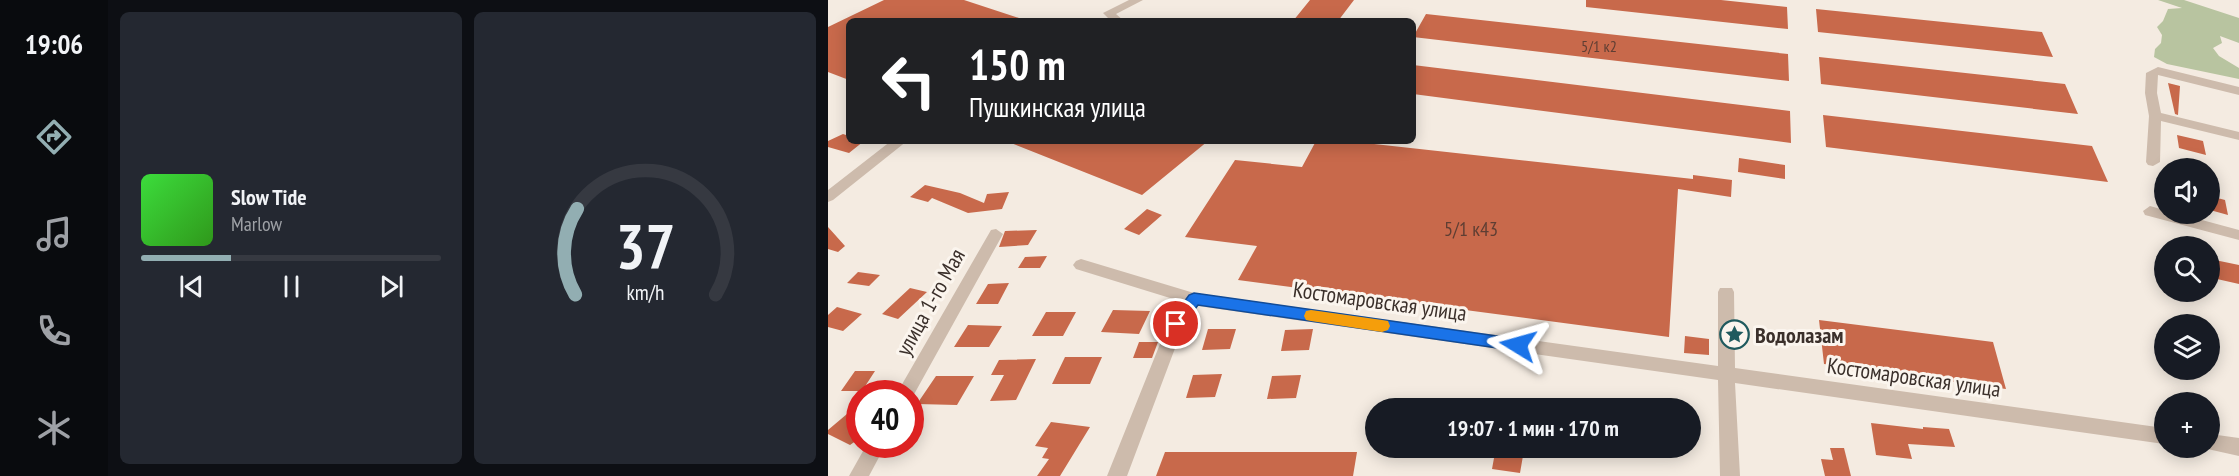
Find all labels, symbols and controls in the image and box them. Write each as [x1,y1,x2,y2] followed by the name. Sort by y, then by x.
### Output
[25,27,83,61] text: 19:06
[1581,36,1617,56] house number: 5/1 к2
[969,37,1066,92] text: 150 m
[870,42,948,120] icon: left
[969,90,1146,124] text: Пушкинская улица
[33,116,75,158] icon: directions
[2154,158,2220,458] map controls
[2154,158,2220,224] button: sound
[231,183,307,211] text: Slow Tide
[615,205,675,286] text: 37
[231,211,282,237] text: Marlow
[33,213,75,255] icon: music
[1444,216,1498,242] house number: 5/1 к43
[2154,236,2220,302] button: search
[889,244,971,360] street label: улица 1-го Мая
[175,270,208,303] icon: previous
[275,270,308,303] icon: pause
[375,270,408,303] icon: next
[1292,275,1468,327] street label: Костомаровская улица
[626,278,664,306] text: km/h
[1150,298,1201,349] pin
[1159,307,1192,340] icon: arrive
[33,310,75,352] icon: phone
[1486,313,1550,377] position arrow
[2154,314,2220,380] button: layers
[1718,319,1750,351] place icon: Водолазам
[1755,321,1844,349] place label: Водолазам
[1826,351,2002,403] street label: Костомаровская улица
[846,380,924,458] speed limit sign: 40
[2154,392,2220,458] button: +
[33,407,75,449] icon: climate
[1447,414,1619,442] text: 19:07 · 1 мин · 170 m

